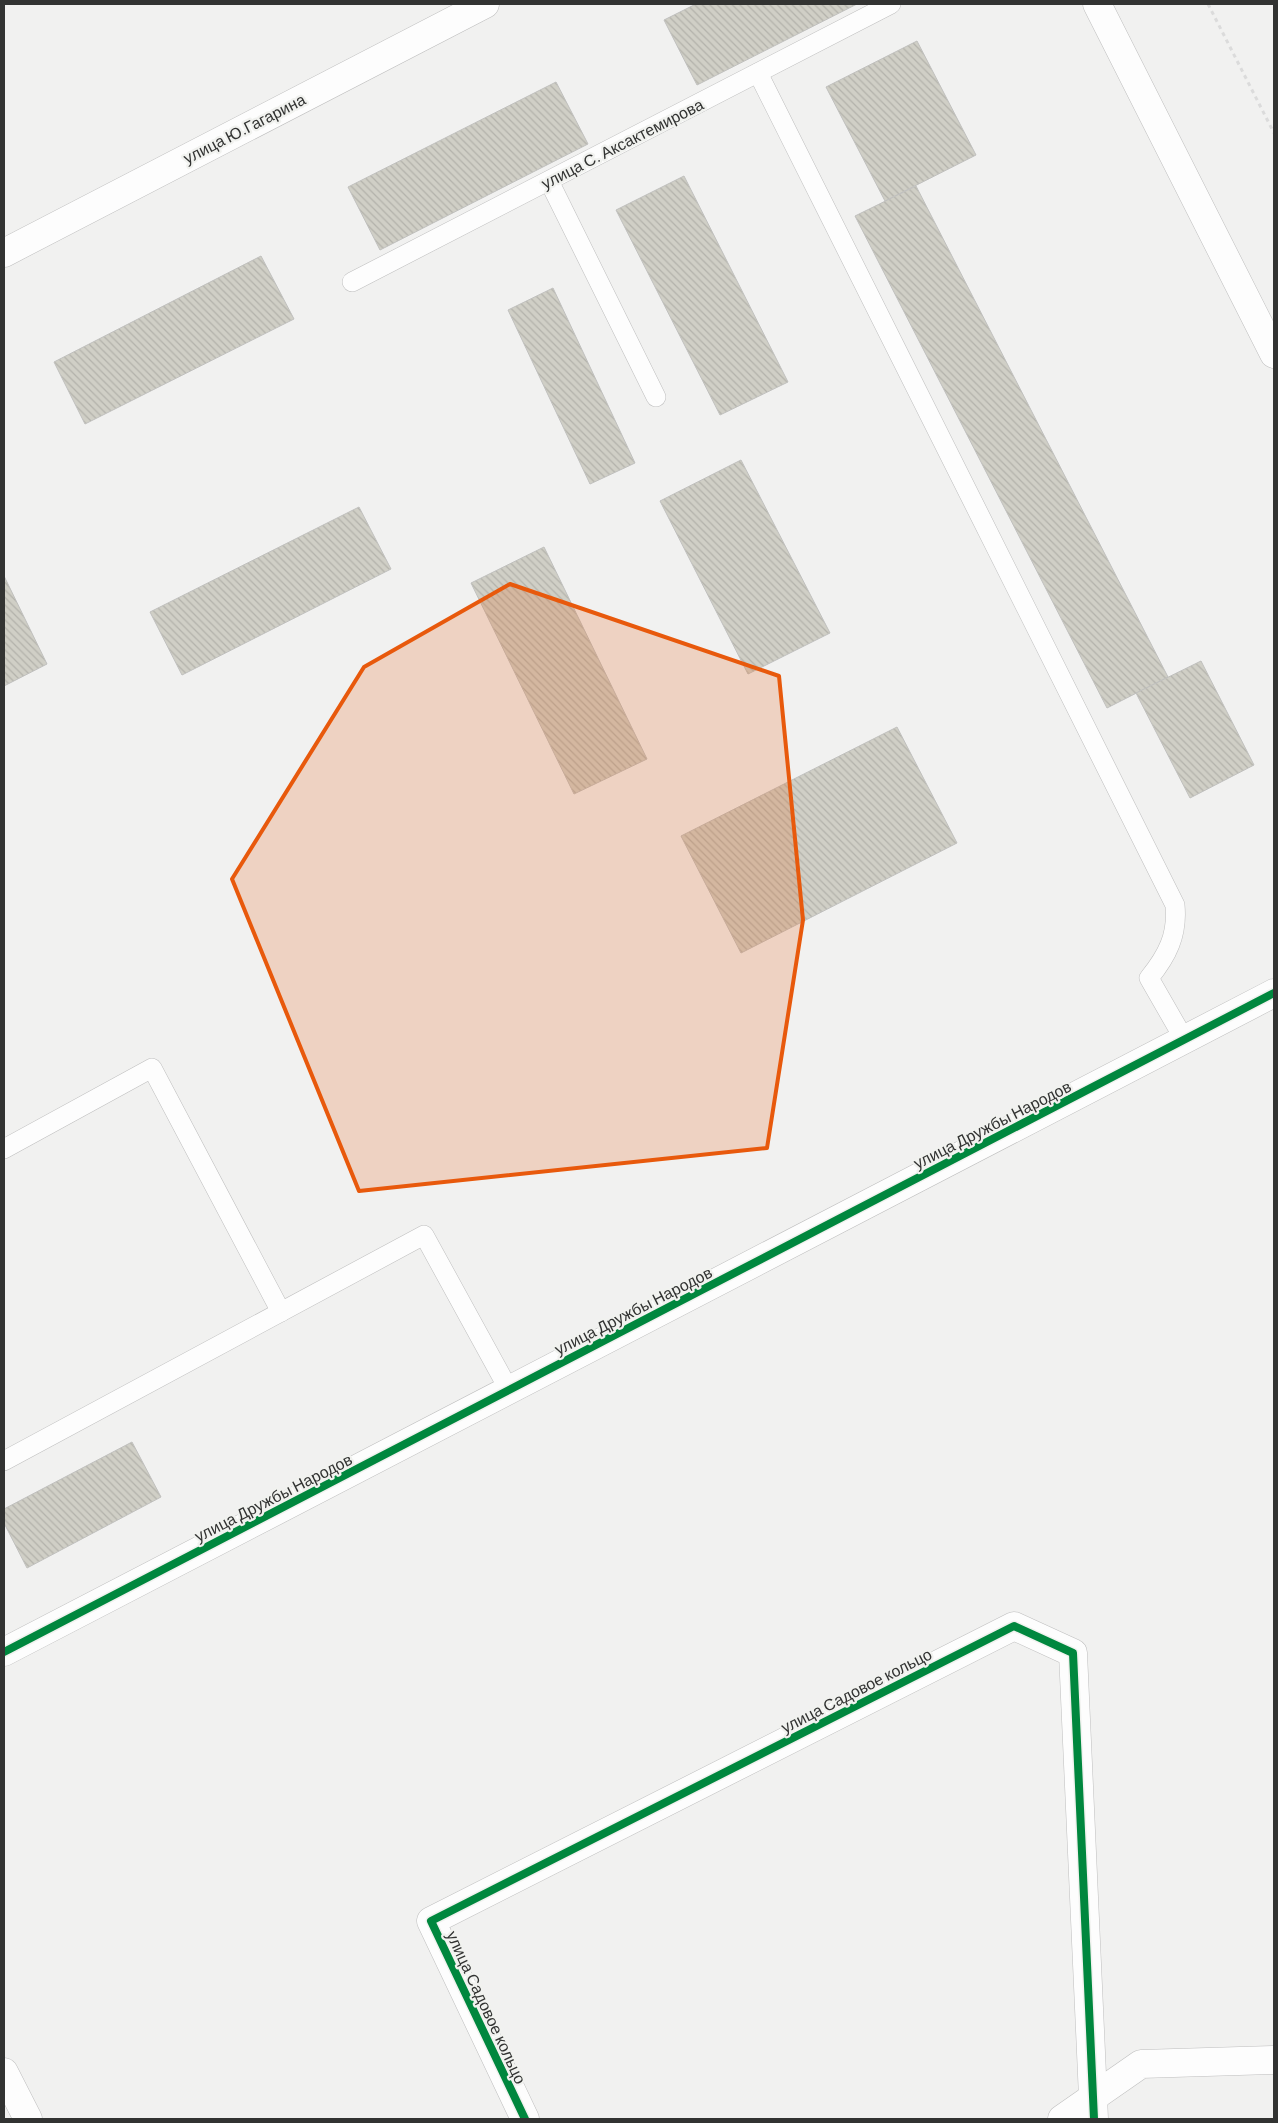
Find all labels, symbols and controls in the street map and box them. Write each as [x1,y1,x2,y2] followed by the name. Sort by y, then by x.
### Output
[180,89,308,167] street label: улица Ю.Гагарина
[538,94,706,192] street label: улица С. Аксактемирова
[910,1076,1074,1172] street label: улица Дружбы Народов
[551,1262,715,1358] street label: улица Дружбы Народов
[191,1449,355,1545] street label: улица Дружбы Народов
[777,1644,935,1736] street label: улица Садовое кольцо
[443,1927,531,2087] street label: улица Садовое кольцо

